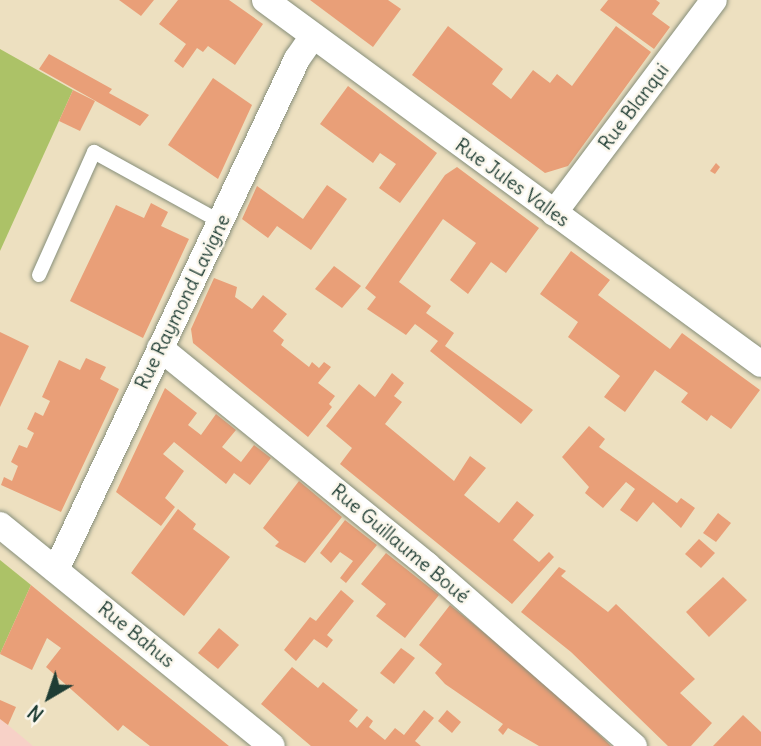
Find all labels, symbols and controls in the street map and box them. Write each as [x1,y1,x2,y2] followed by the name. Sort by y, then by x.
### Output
[594,59,674,155] street label: Rue Blanqui
[451,134,573,232] street label: Rue Jules Valles
[131,211,235,393] street label: Rue Raymond Lavigne
[326,480,474,608] street label: Rue Guillaume Boué
[93,597,179,673] street label: Rue Bahus
[14,662,84,732] north arrow
[23,700,48,727] text: N

